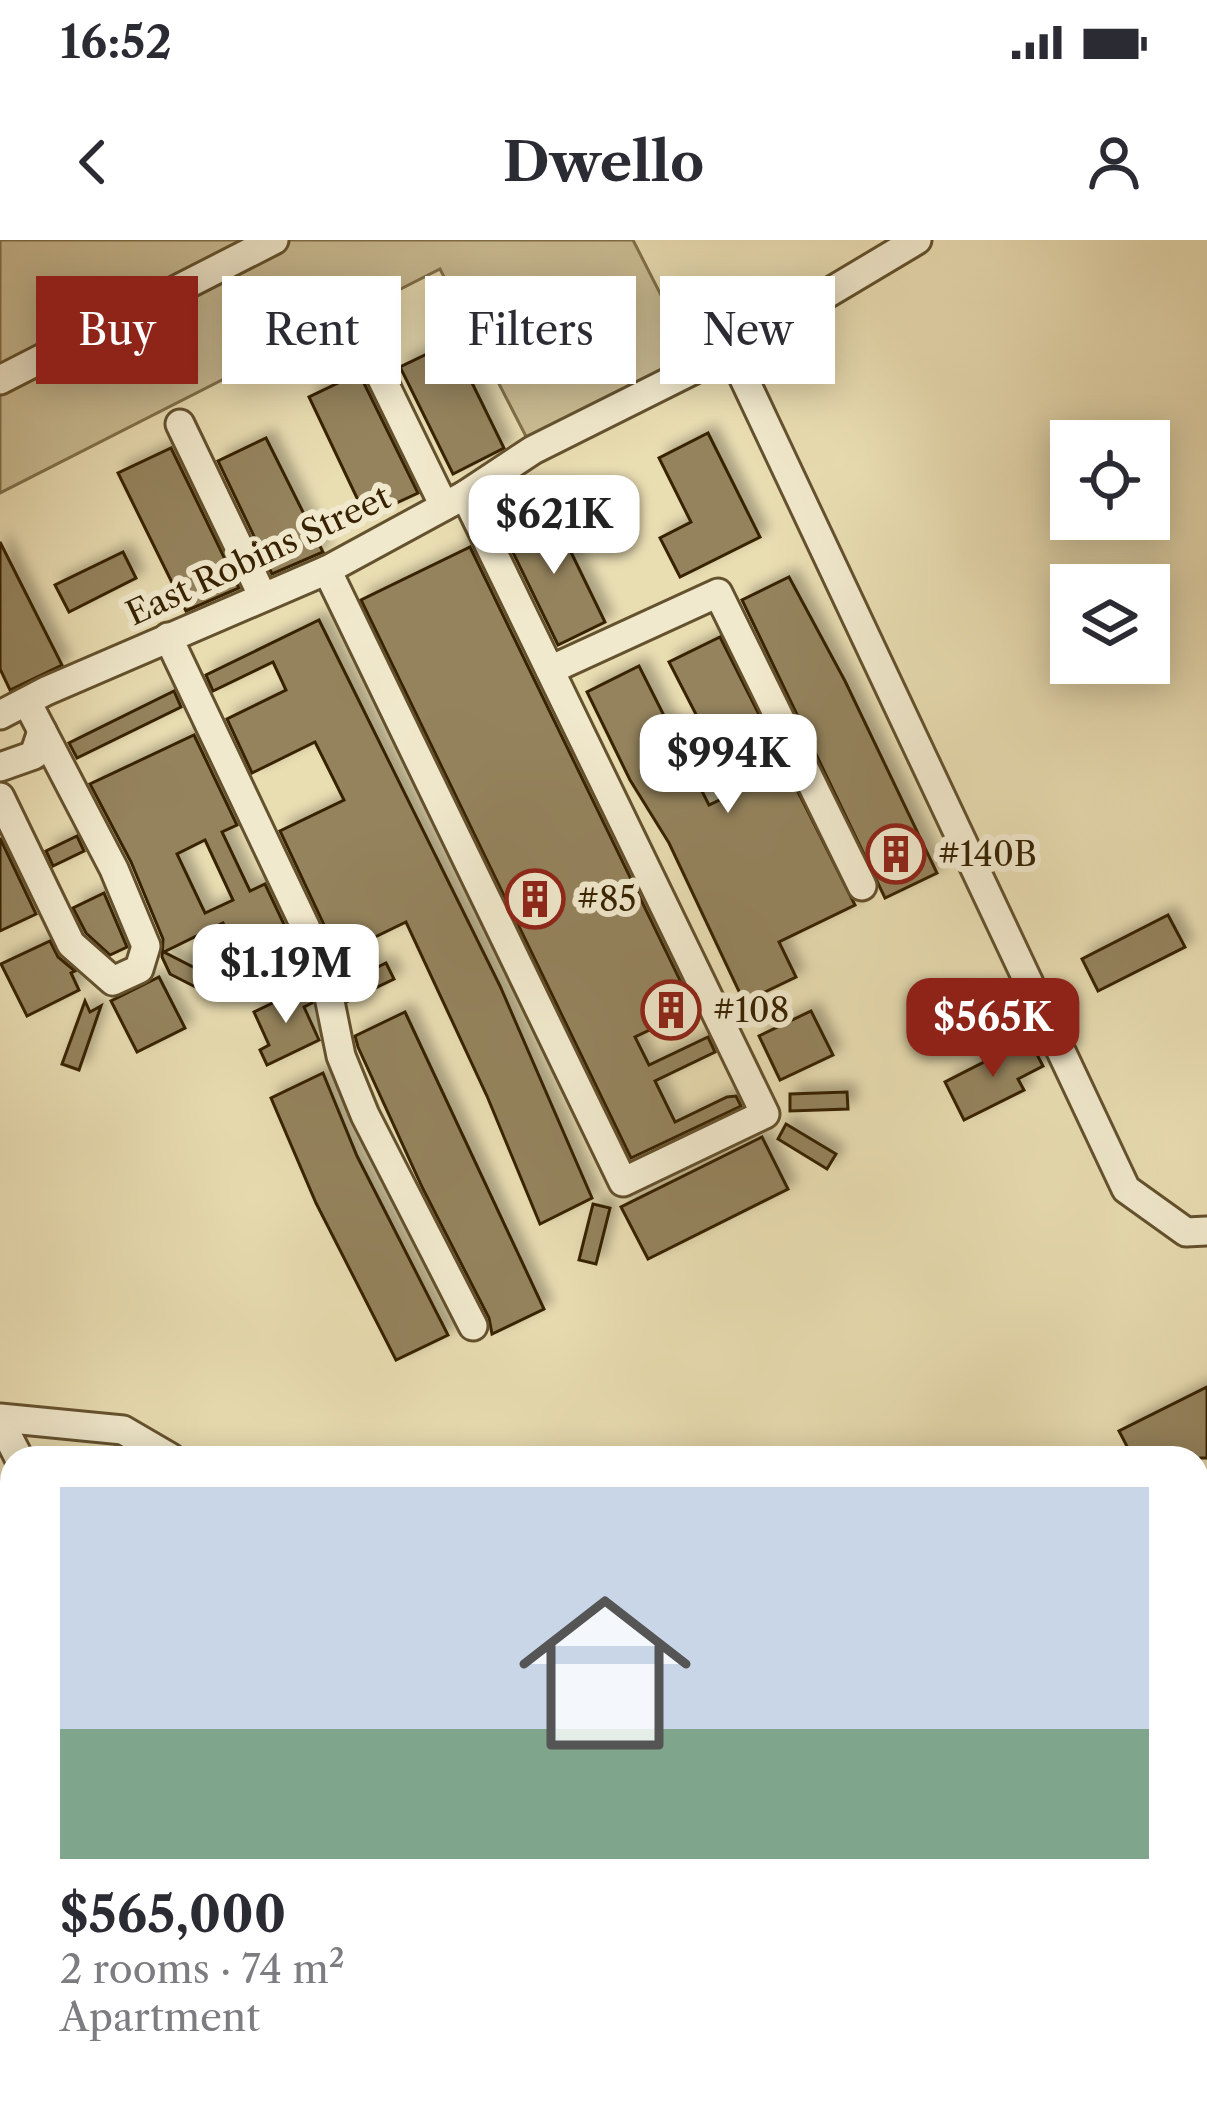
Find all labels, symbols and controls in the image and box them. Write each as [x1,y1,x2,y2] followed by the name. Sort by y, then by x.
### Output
[60,14,172,70] text: 16:52
[60,129,126,195] icon: back
[503,129,704,195] text: Dwello
[1081,129,1147,195] icon: person
[36,276,198,384] chip: Buy
[222,276,401,384] chip: Rent
[425,276,636,384] chip: Filters
[660,276,835,384] chip: New
[1050,420,1170,684] map controls
[1050,420,1170,540] button: locate
[470,475,638,577] pin: $621K
[120,476,397,635] street label: East Robins Street
[496,490,612,538] text: $621K
[1050,564,1170,684] button: layers
[644,714,812,816] pin: $994K
[667,729,789,777] text: $994K
[865,823,927,885] building icon: #140B
[938,834,1037,875] place label: #140B
[504,868,566,930] building icon: #85
[577,879,636,920] place label: #85
[188,924,384,1026] pin: $1.19M
[220,939,352,987] text: $1.19M
[909,978,1077,1080] pin: $565K
[640,979,702,1041] building icon: #108
[713,990,789,1031] place label: #108
[933,993,1053,1041] text: $565K
[497,1565,713,1781] icon: home
[60,1883,286,1945] text: $565,000
[60,1945,345,1993] text: 2 rooms · 74 m²
[60,1993,260,2041] text: Apartment

